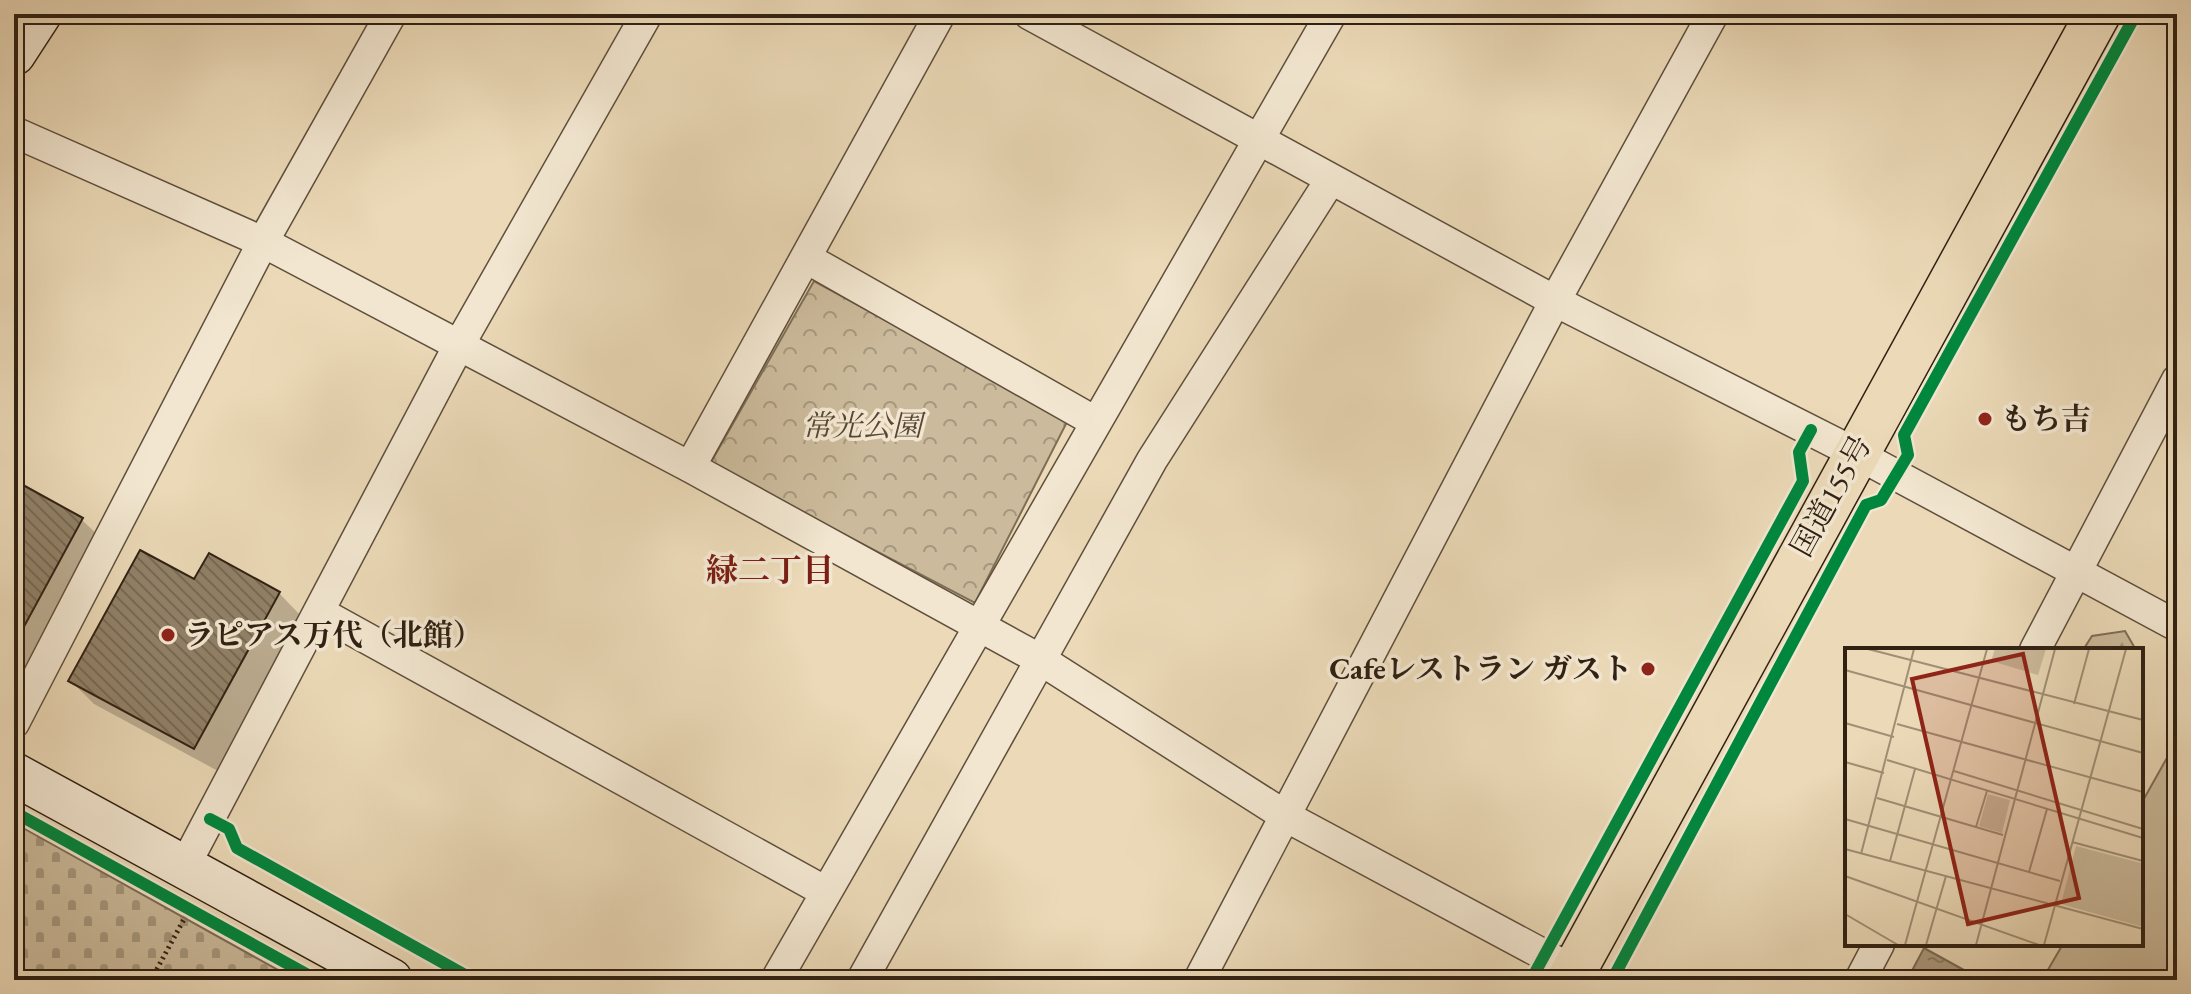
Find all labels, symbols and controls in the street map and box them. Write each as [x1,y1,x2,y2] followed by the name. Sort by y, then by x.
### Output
[2001,399,2091,438] place label: もち吉
[802,406,927,445] park label: 常光公園
[1976,410,1994,428] marker: もち吉
[1781,428,1880,563] street label: 国道155号
[706,549,834,591] district label: 緑二丁目
[184,615,483,654] place label: ラピアス万代（北館）
[159,626,177,644] marker: ラピアス万代（北館）
[1845,648,2143,946] inset map
[1329,649,1632,688] place label: Cafeレストラン ガスト
[1639,660,1657,678] marker: Cafeレストラン ガスト

